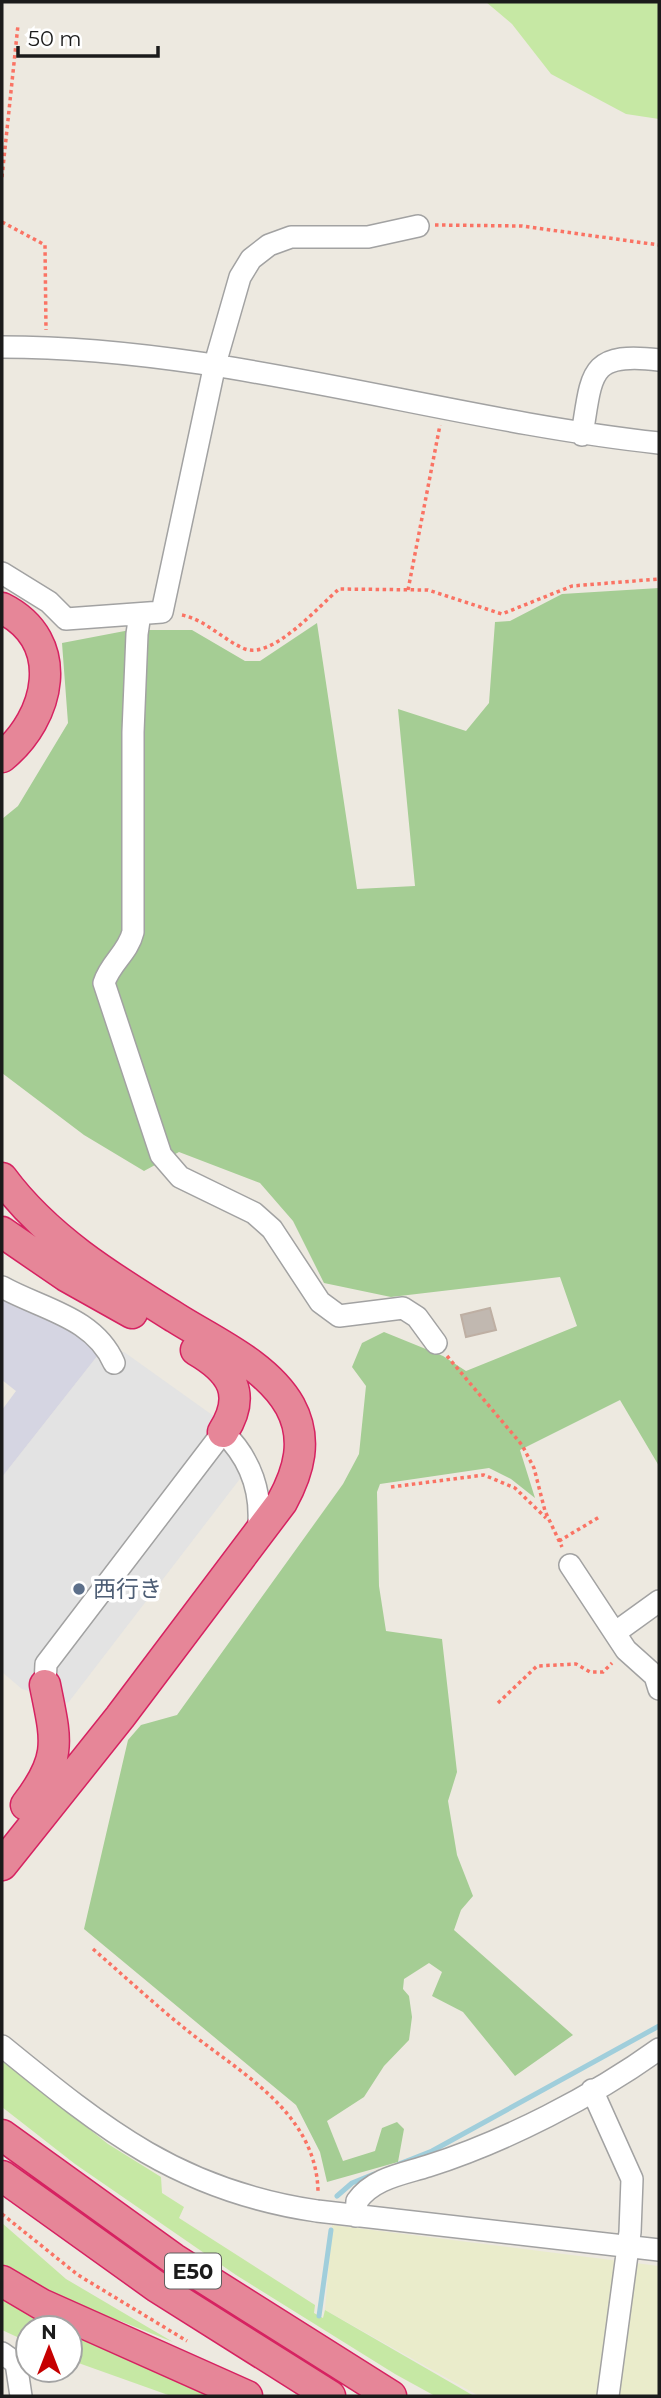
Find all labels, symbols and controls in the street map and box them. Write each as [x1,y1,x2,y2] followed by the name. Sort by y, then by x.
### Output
[18,14,158,58] scale bar
[28,26,82,51] text: 50 m
[93,1575,162,1603] place label: 西行き
[71,1581,87,1597] marker: 西行き
[165,2254,221,2288] road number: E50
[14,2314,84,2384] north arrow
[41,2321,57,2344] text: N

